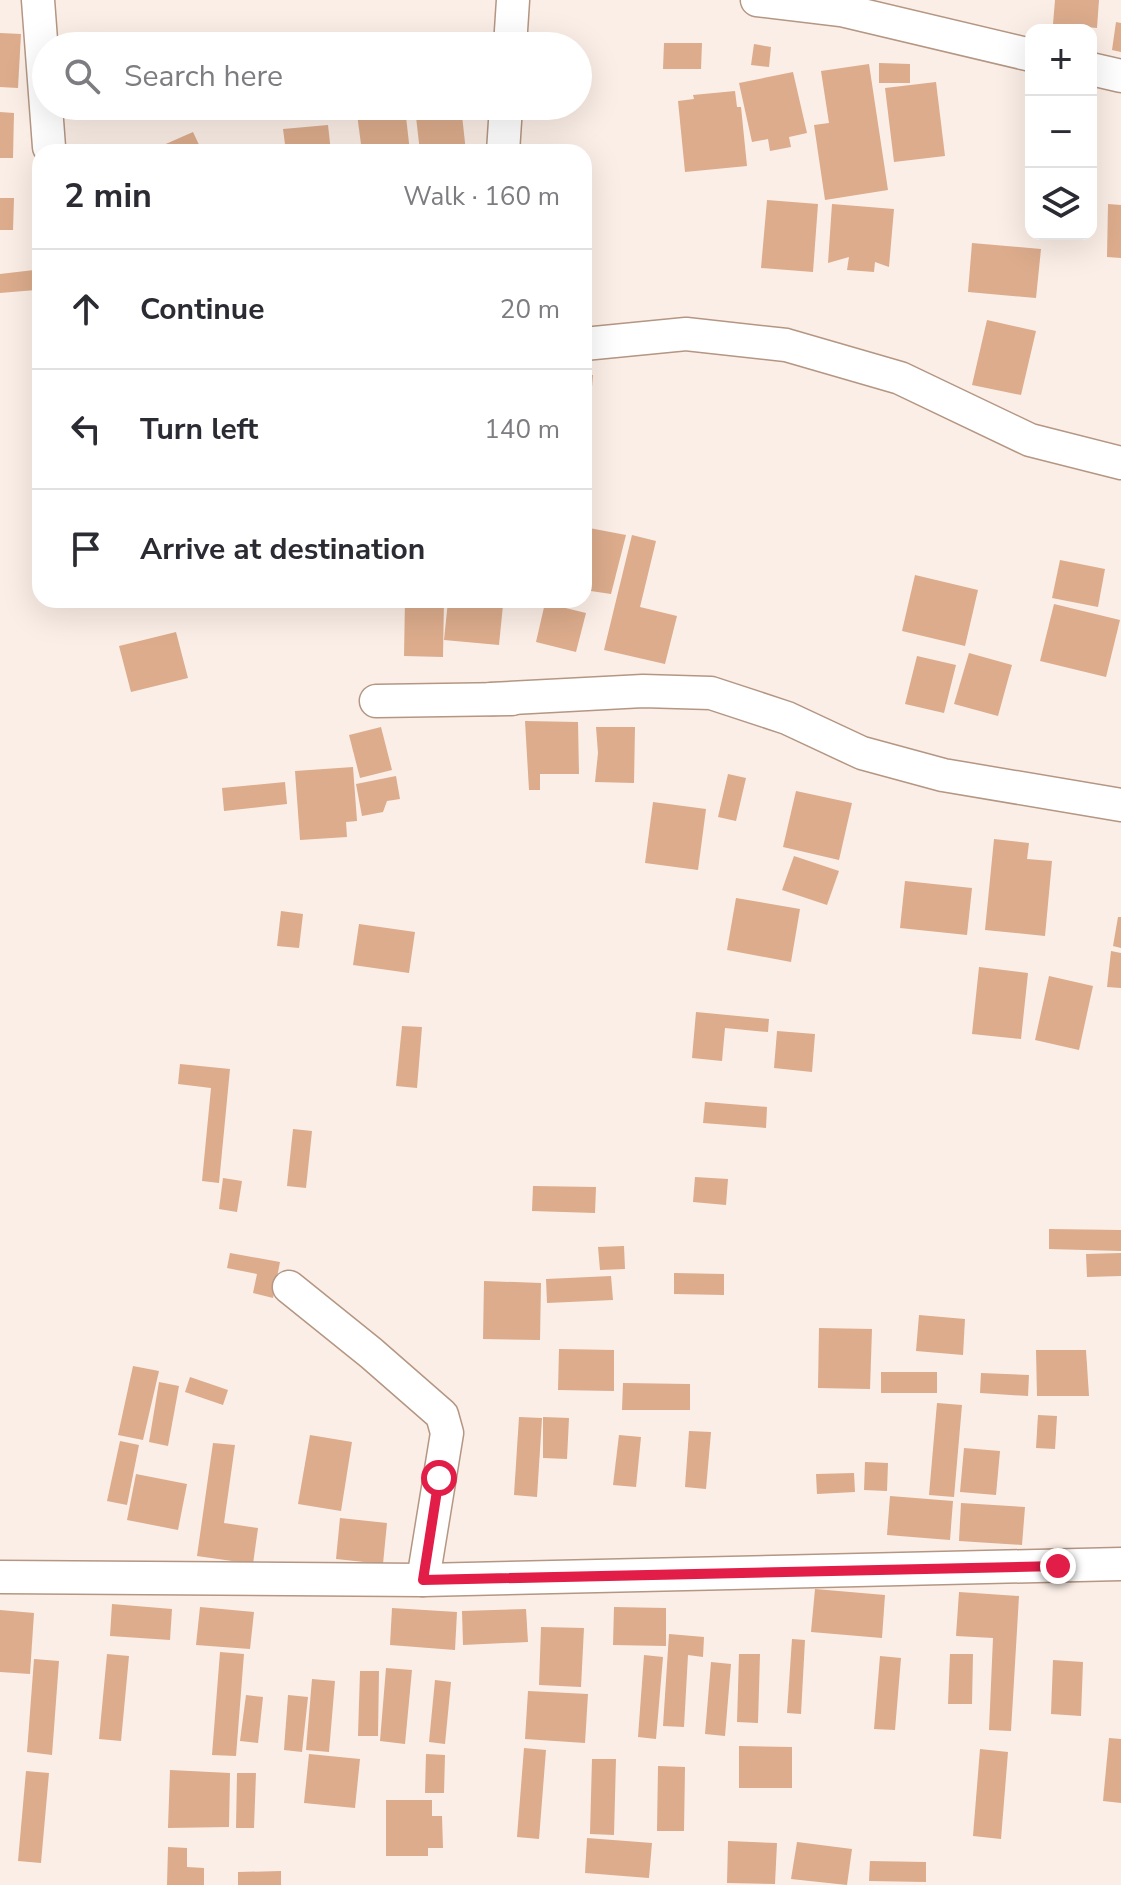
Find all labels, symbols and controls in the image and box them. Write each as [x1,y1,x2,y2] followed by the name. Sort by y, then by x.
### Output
[1025,24,1097,240] map controls
[1025,24,1097,96] button: +
[32,32,592,120] search box
[60,54,104,98] icon: search
[124,56,283,97] text: Search here
[1025,96,1097,168] button: −
[1025,168,1097,240] button: layers
[64,173,152,219] text: 2 min
[403,179,560,214] text: Walk · 160 m
[64,287,108,331] icon: ahead
[140,289,265,330] text: Continue
[500,292,560,327] text: 20 m
[64,407,108,451] icon: left
[140,409,258,450] text: Turn left
[484,412,560,447] text: 140 m
[64,527,108,571] icon: arrive
[140,529,425,570] text: Arrive at destination
[421,1460,457,1496] route start
[1040,1548,1076,1584] route end

